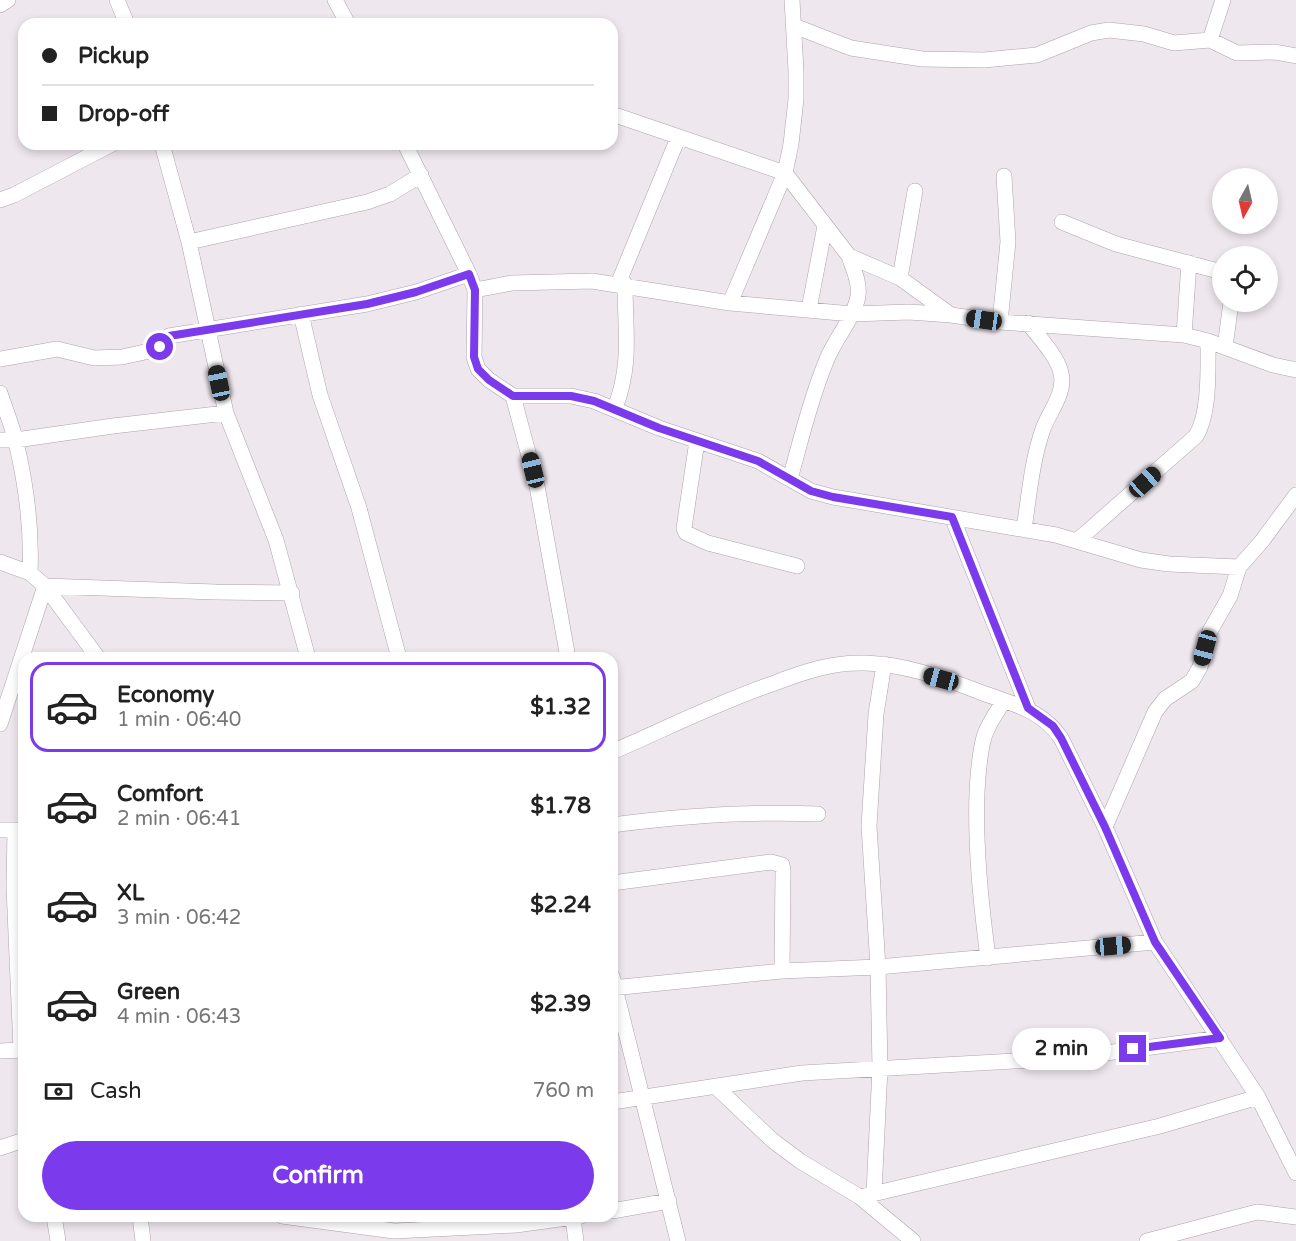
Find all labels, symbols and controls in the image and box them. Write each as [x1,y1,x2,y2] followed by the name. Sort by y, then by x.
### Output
[78,43,149,69] text: Pickup
[78,101,169,127] text: Drop-off
[1212,168,1278,234] north arrow
[1212,168,1278,312] map controls
[1212,246,1278,312] button: locate
[965,309,1003,331] car
[146,333,173,360] route start
[206,364,232,402] car
[520,450,546,490] car
[1126,463,1164,501] car
[1192,628,1218,668] car
[921,666,961,692] car
[45,680,99,734] icon: car
[117,682,214,708] text: Economy
[530,694,591,720] text: $1.32
[117,708,241,732] text: 1 min · 06:40
[45,779,99,833] icon: car
[117,781,203,807] text: Comfort
[530,793,591,819] text: $1.78
[117,807,241,831] text: 2 min · 06:41
[45,878,99,932] icon: car
[117,880,144,906] text: XL
[530,892,591,918] text: $2.24
[117,906,241,930] text: 3 min · 06:42
[1094,935,1132,957] car
[45,977,99,1031] icon: car
[117,979,180,1005] text: Green
[530,991,591,1017] text: $2.39
[117,1005,241,1029] text: 4 min · 06:43
[1013,1028,1112,1070] callout: 2 min
[1119,1035,1146,1062] route end
[1035,1037,1088,1061] text: 2 min
[42,1075,75,1108] icon: cash
[90,1078,142,1104] text: Cash
[533,1079,594,1103] text: 760 m
[42,1141,594,1210] button: Confirm

